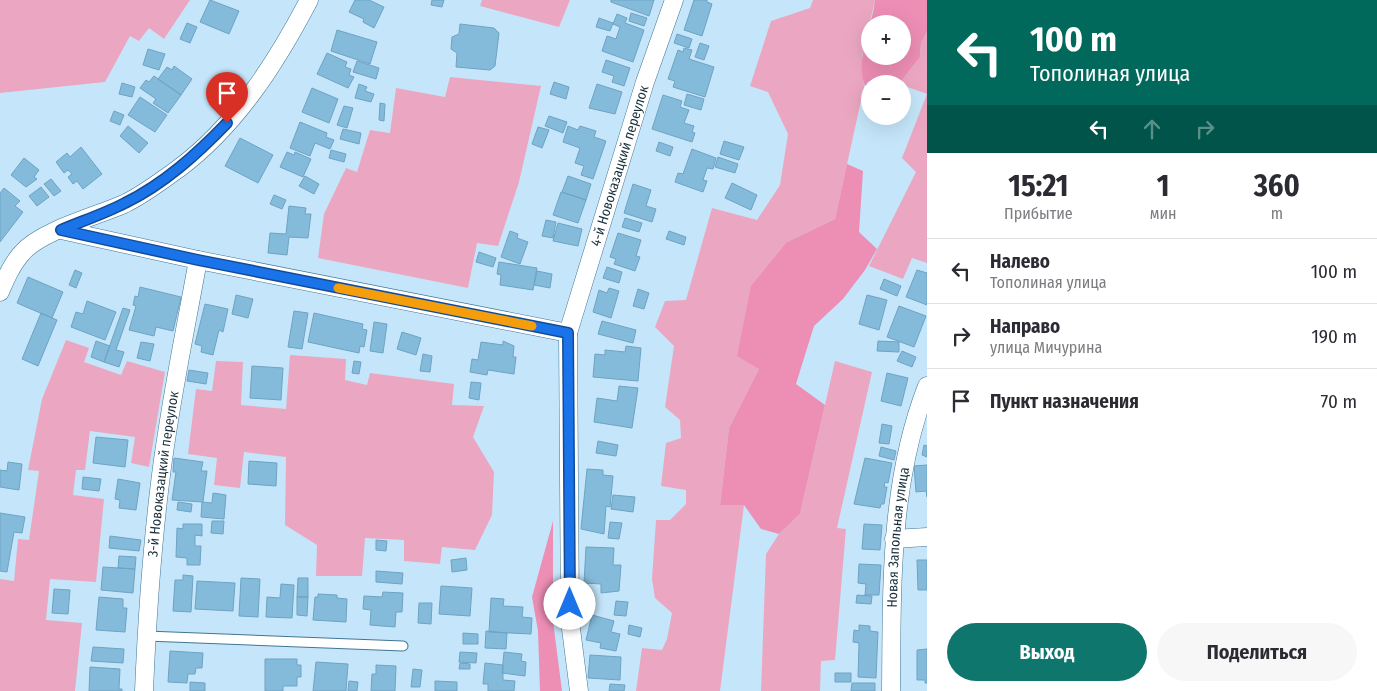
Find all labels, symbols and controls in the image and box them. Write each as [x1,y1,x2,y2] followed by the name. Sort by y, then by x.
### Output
[861,15,911,125] map controls
[861,15,911,65] button: +
[1030,18,1117,60] text: 100 m
[947,20,1012,85] icon: left
[1030,60,1190,87] text: Тополиная улица
[206,72,248,123] pin
[861,75,911,125] button: −
[213,79,241,107] icon: arrive
[587,83,652,248] street label: 4-й Новоказацкий переулок
[1085,115,1113,143] icon: left
[1138,115,1166,143] icon: ahead
[1191,115,1219,143] icon: right
[1008,168,1069,204] text: 15:21
[1157,168,1170,204] text: 1
[1254,168,1300,204] text: 360
[1004,204,1073,223] text: Прибытие
[1150,204,1177,223] text: мин
[1271,204,1283,223] text: m
[990,250,1050,273] text: Налево
[947,257,975,285] icon: left
[1311,260,1357,283] text: 100 m
[990,273,1107,292] text: Тополиная улица
[990,315,1060,338] text: Направо
[947,322,975,350] icon: right
[1311,325,1357,348] text: 190 m
[990,338,1102,357] text: улица Мичурина
[947,387,975,415] icon: arrive
[144,389,182,557] street label: 3-й Новоказацкий переулок
[990,390,1139,413] text: Пункт назначения
[1321,390,1357,413] text: 70 m
[883,465,913,608] street label: Новая Запольная улица
[543,577,595,629] position arrow
[947,623,1147,681] button: Выход
[1157,623,1357,681] button: Поделиться

